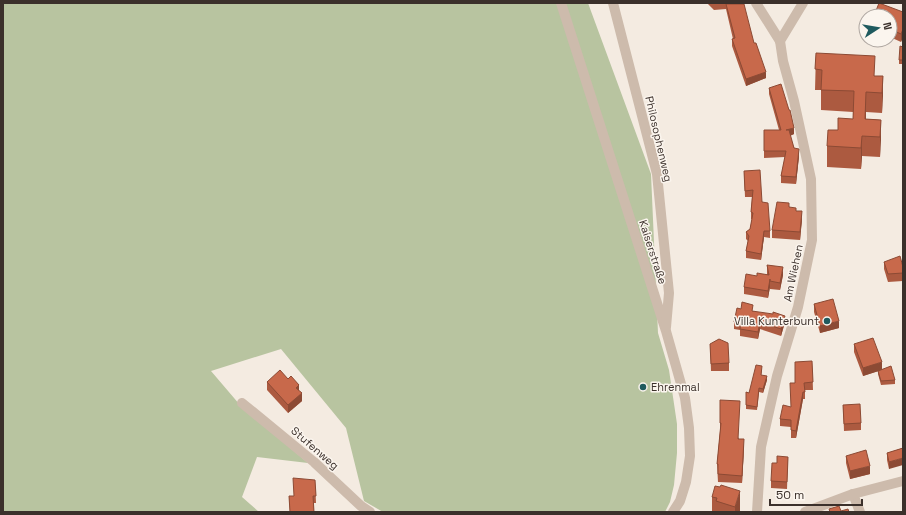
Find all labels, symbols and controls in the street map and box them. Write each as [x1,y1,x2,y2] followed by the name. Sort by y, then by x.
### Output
[858,8,898,48] north arrow
[880,21,895,31] text: N
[642,95,676,183] street label: Philosophenweg
[636,218,670,286] street label: Kaiserstraße
[780,243,806,303] street label: Am Wiehen
[734,314,819,328] place label: Villa Kunterbunt
[822,316,832,326] marker: Villa Kunterbunt
[651,380,700,394] place label: Ehrenmal
[638,382,648,392] marker: Ehrenmal
[288,423,342,473] street label: Stufenweg
[770,481,862,507] scale bar
[776,487,804,503] text: 50 m

